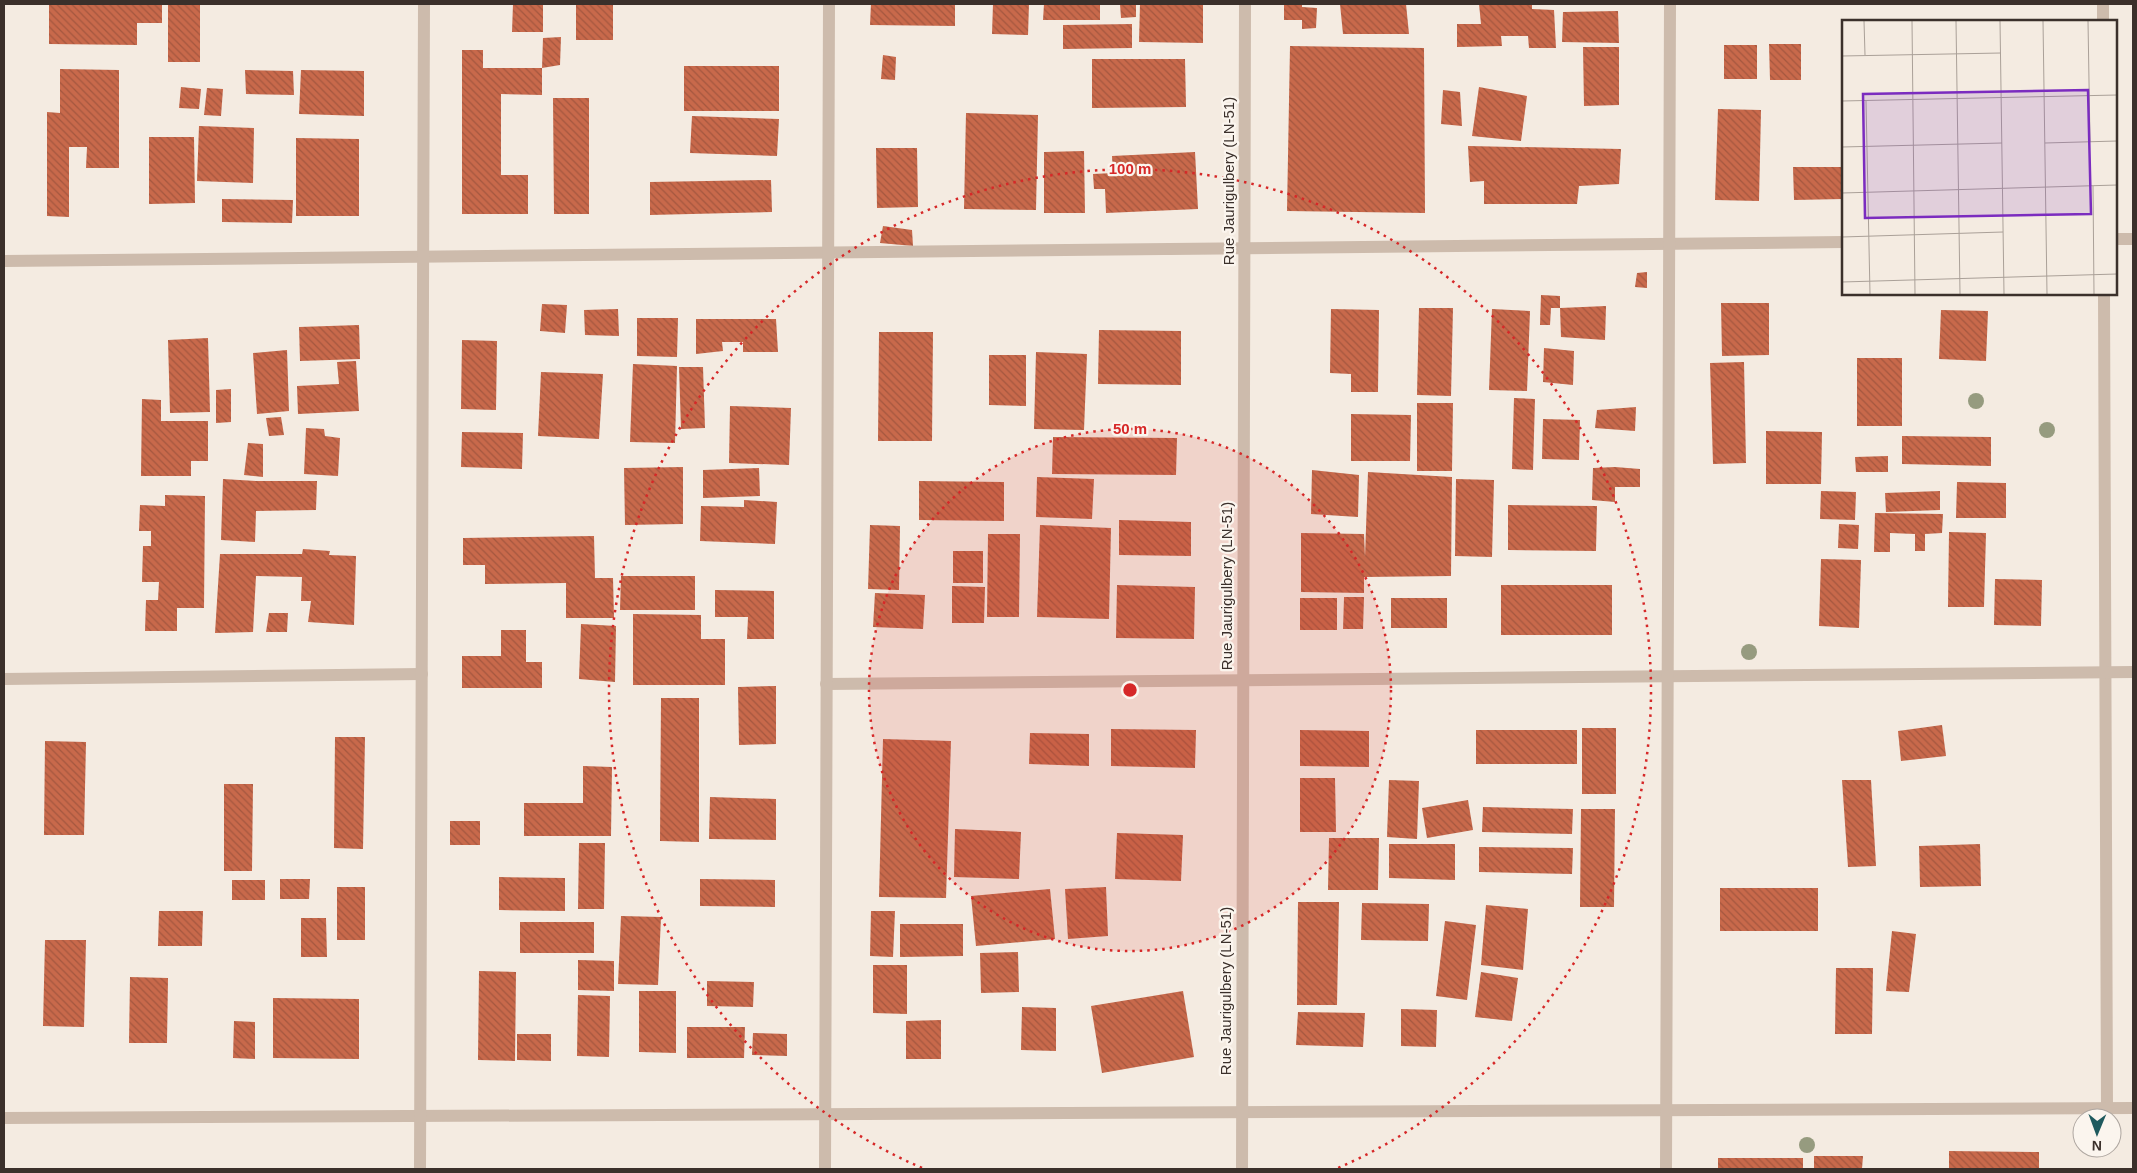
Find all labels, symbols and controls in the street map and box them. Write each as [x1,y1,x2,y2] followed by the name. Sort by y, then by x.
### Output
[1842,20,2117,295] inset map
[1220,97,1237,265] street label: Rue Jaurigulbery (LN-51)
[1109,160,1151,177] text: 100 m
[1113,420,1147,437] text: 50 m
[1218,502,1235,670] street label: Rue Jaurigulbery (LN-51)
[1121,681,1139,699] centre of rings
[1217,907,1234,1075] street label: Rue Jaurigulbery (LN-51)
[2072,1108,2122,1158] north arrow
[2092,1138,2102,1154] text: N

